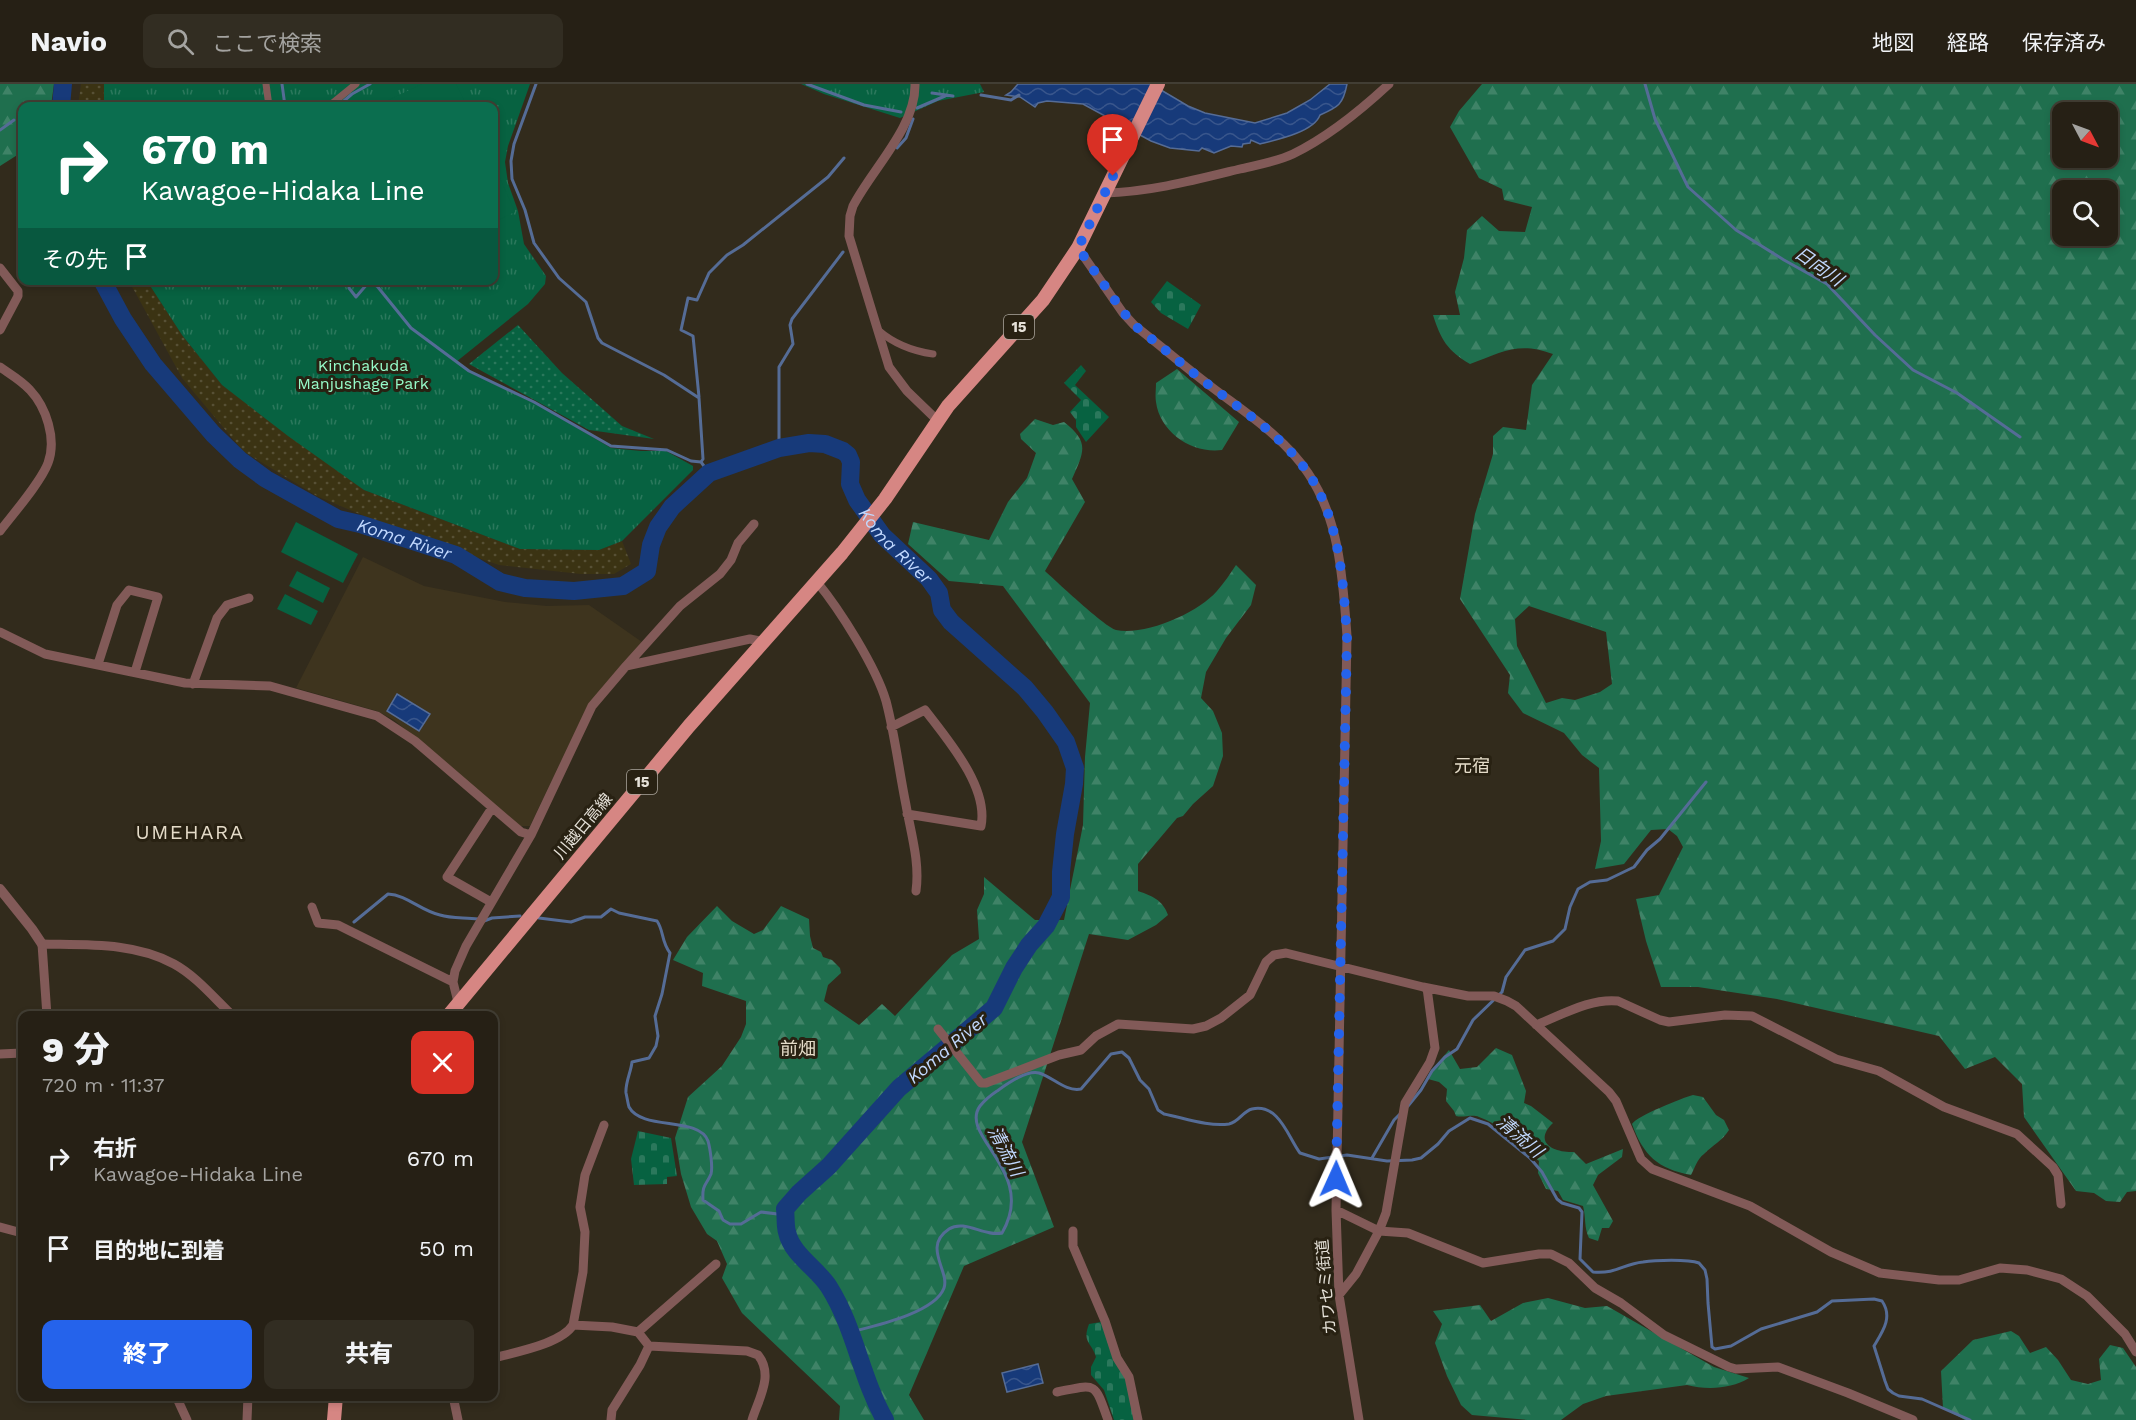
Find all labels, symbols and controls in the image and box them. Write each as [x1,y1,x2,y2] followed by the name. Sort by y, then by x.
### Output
[143,14,563,68] search box
[30,25,107,58] text: Navio
[164,25,197,58] icon: search
[1872,30,1914,55] text: 地図
[1947,30,1989,55] text: 経路
[2022,30,2106,55] text: 保存済み
[212,31,322,56] text: ここで検索
[2052,102,2118,168] north arrow
[2052,102,2118,246] map controls
[1087,114,1138,176] pin
[1096,123,1129,156] icon: arrive
[141,125,269,174] text: 670 m
[42,126,120,204] icon: right
[141,175,425,207] text: Kawagoe-Hidaka Line
[2052,180,2118,246] button: search
[120,240,153,273] icon: arrive
[1791,242,1849,291] water label: 日向川
[42,247,108,272] text: その先
[1004,315,1034,339] road number: 15
[297,356,429,393] park label: Kinchakuda Manjushage Park
[855,503,938,588] water label: Koma River
[355,513,455,564] water label: Koma River
[1454,755,1490,776] district label: 元宿
[627,770,657,794] road number: 15
[550,789,616,863] street label: 川越日高線
[136,820,244,844] district label: UMEHARA
[903,1008,992,1087] water label: Koma River
[42,1029,110,1071] text: 9 分
[411,1031,474,1094] button: close
[780,1038,816,1059] district label: 前畑
[42,1073,165,1097] text: 720 m · 11:37
[1493,1110,1549,1163] water label: 清流川
[984,1122,1029,1182] water label: 清流川
[93,1136,137,1161] text: 右折
[42,1142,75,1175] icon: right
[407,1146,474,1171] text: 670 m
[1304,1147,1368,1211] position arrow
[93,1162,303,1186] text: Kawagoe-Hidaka Line
[42,1232,75,1265] icon: arrive
[419,1236,474,1261] text: 50 m
[93,1238,225,1263] text: 目的地に到着
[1312,1238,1340,1336] street label: カワセミ街道
[42,1320,252,1389] button: 終了
[264,1320,474,1389] button: 共有

